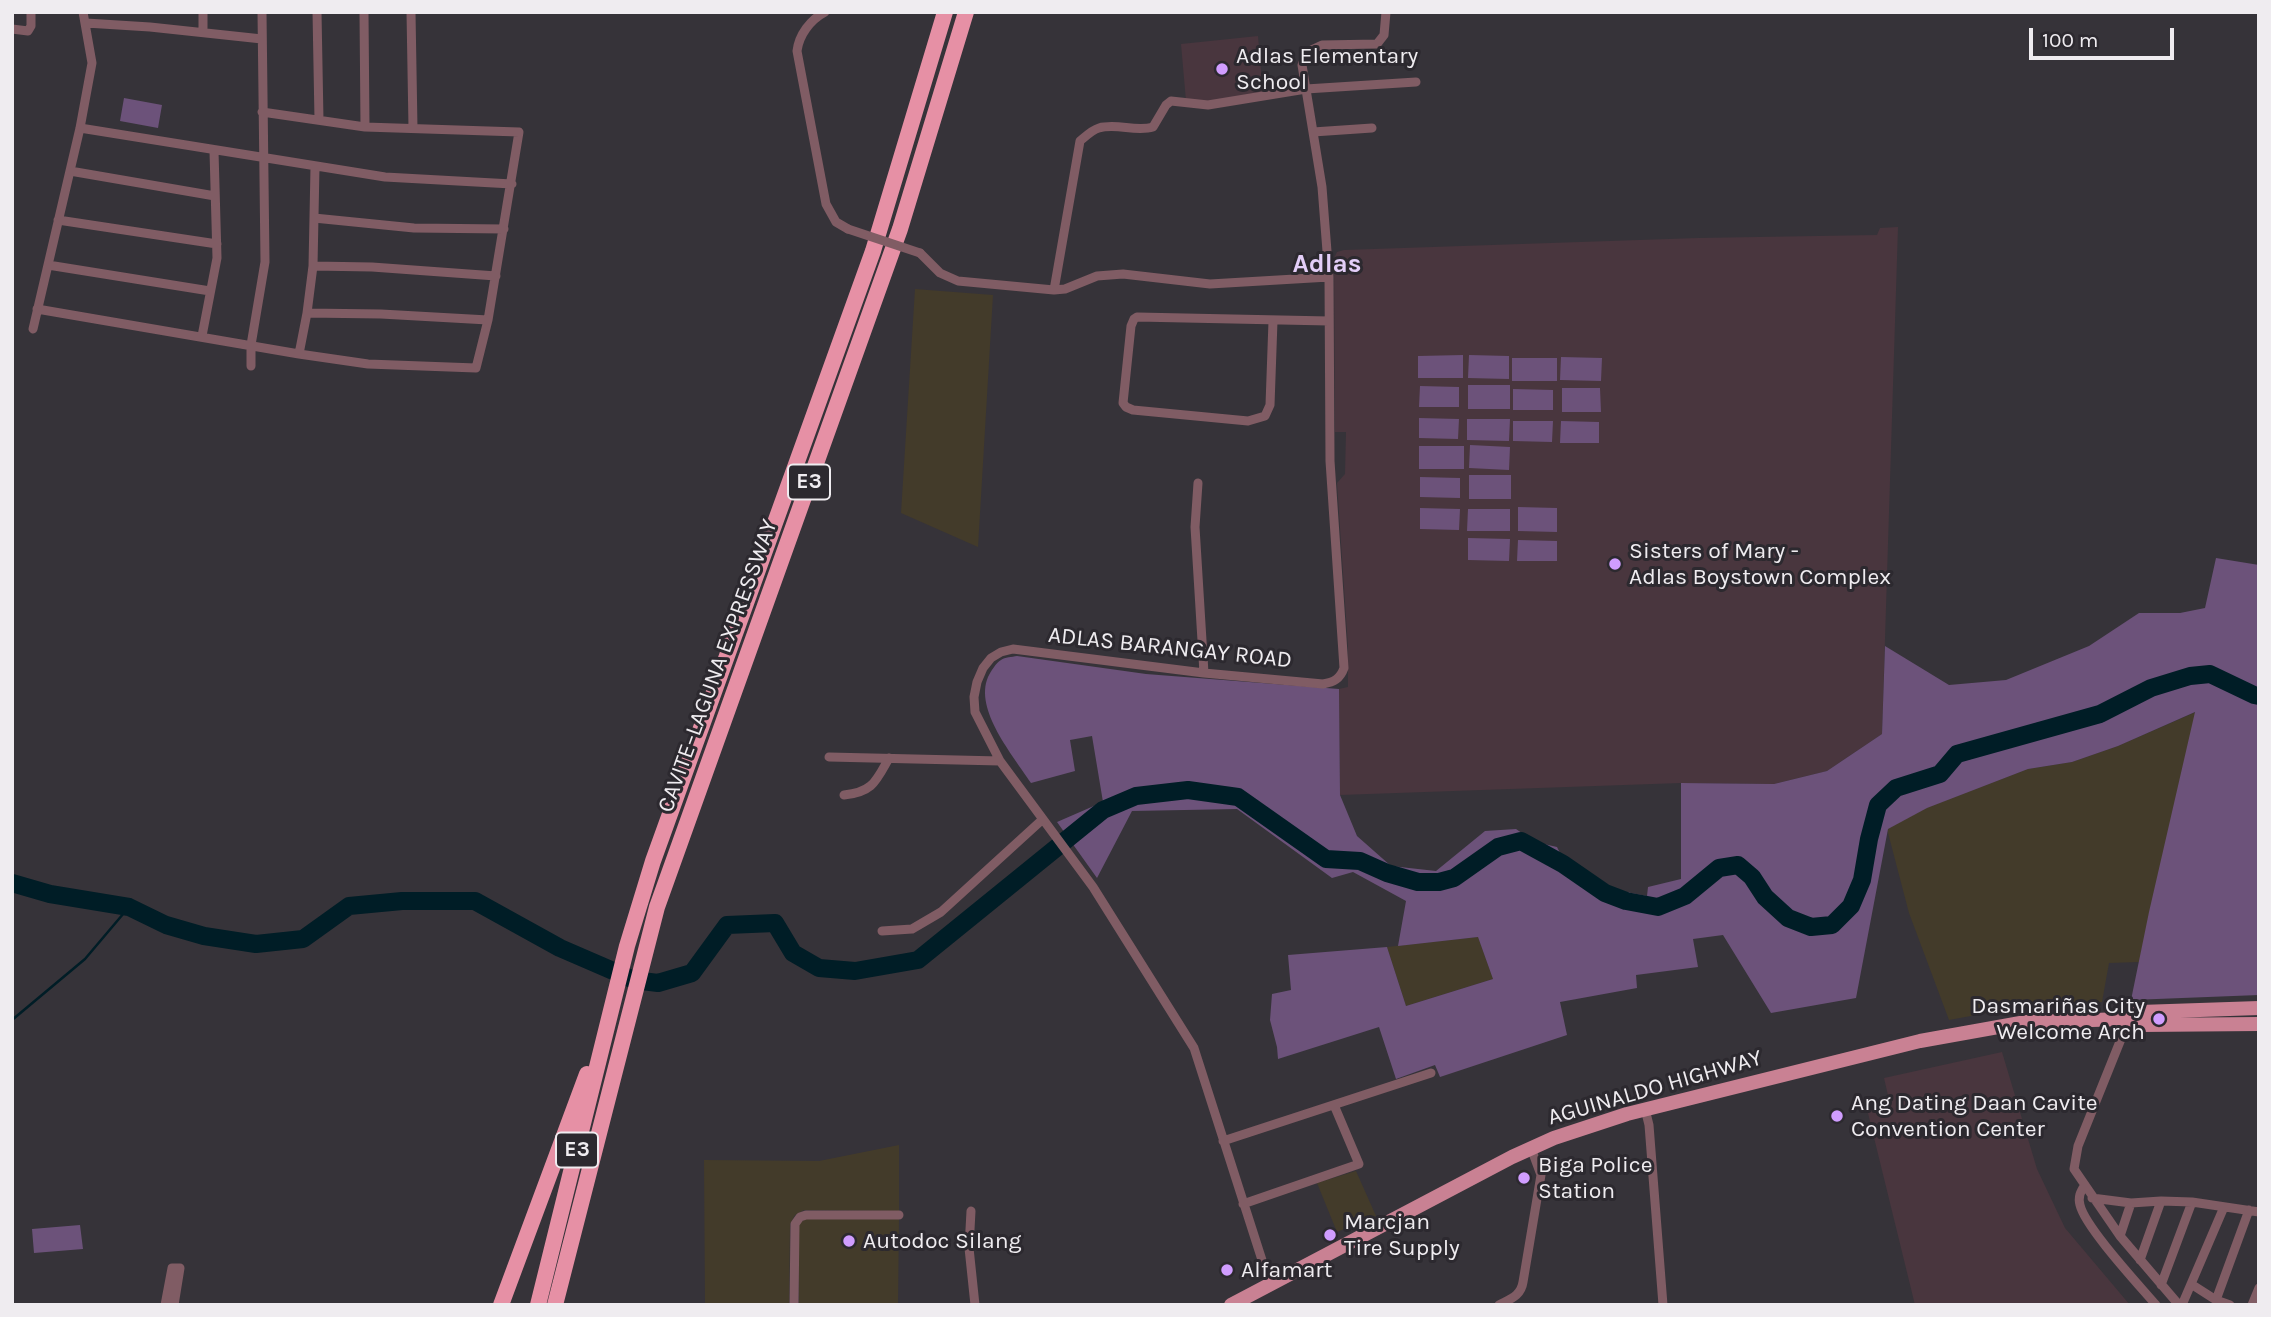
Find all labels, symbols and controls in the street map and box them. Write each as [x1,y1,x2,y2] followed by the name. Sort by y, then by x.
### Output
[2033,14,2178,58] scale bar
[2042,28,2099,52] text: 100 m
[1236,42,1418,96] place label: Adlas Elementary School
[1214,61,1230,77] marker: Adlas Elementary School
[1292,249,1362,281] district label: Adlas
[788,464,830,500] road number: E3
[652,516,784,816] street label: CAVITE–LAGUNA EXPRESSWAY
[1629,537,1891,591] place label: Sisters of Mary - Adlas Boystown Complex
[1607,556,1623,572] marker: Sisters of Mary - Adlas Boystown Complex
[1047,621,1293,675] street label: ADLAS BARANGAY ROAD
[1971,992,2145,1046] place label: Dasmariñas City Welcome Arch
[2151,1011,2167,1027] marker: Dasmariñas City Welcome Arch
[1545,1044,1765,1132] street label: AGUINALDO HIGHWAY
[1851,1089,2098,1143] place label: Ang Dating Daan Cavite Convention Center
[1829,1108,1845,1124] marker: Ang Dating Daan Cavite Convention Center
[556,1132,598,1168] road number: E3
[1538,1151,1653,1205] place label: Biga Police Station
[1516,1170,1532,1186] marker: Biga Police Station
[1344,1208,1460,1262] place label: Marcjan Tire Supply
[863,1227,1022,1255] place label: Autodoc Silang
[1322,1227,1338,1243] marker: Marcjan Tire Supply
[841,1233,857,1249] marker: Autodoc Silang
[1241,1256,1332,1284] place label: Alfamart
[1219,1262,1235,1278] marker: Alfamart

